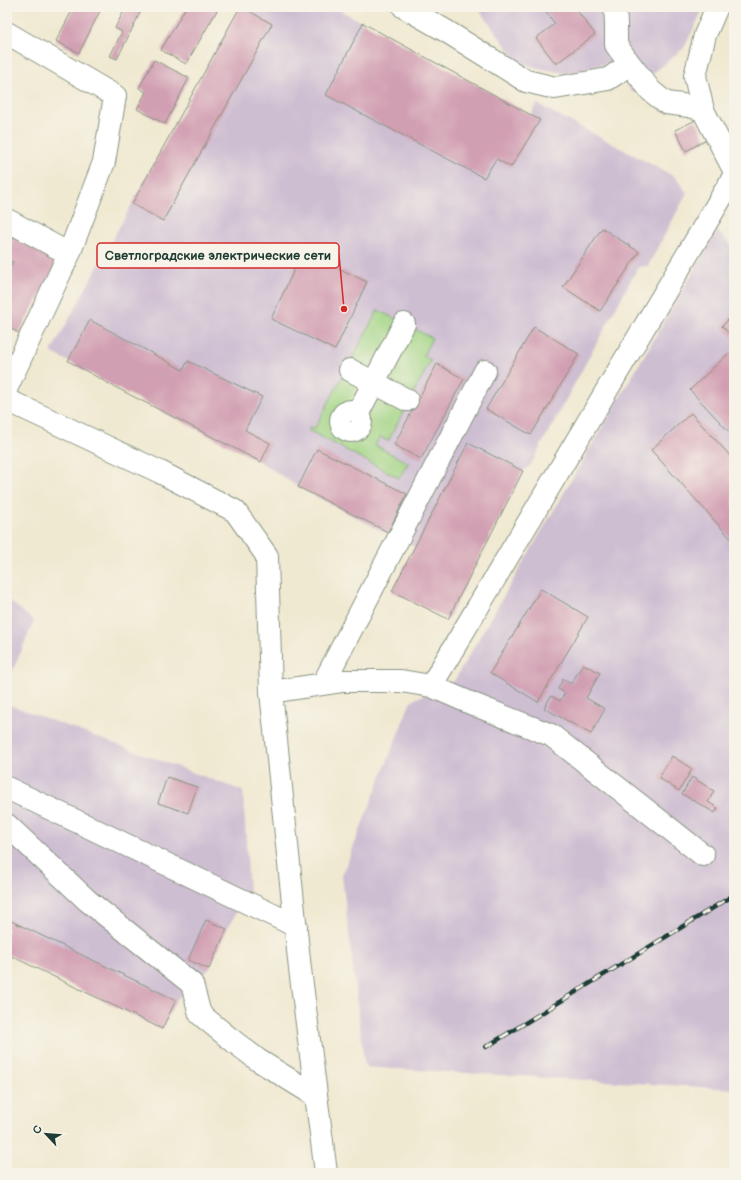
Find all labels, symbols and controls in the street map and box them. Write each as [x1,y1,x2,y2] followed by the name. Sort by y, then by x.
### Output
[97,243,339,268] callout: Светлоградские электрические сети
[105,248,331,264] text: Светлоградские электрические сети
[26,1114,66,1154] north arrow
[30,1123,45,1136] text: С

